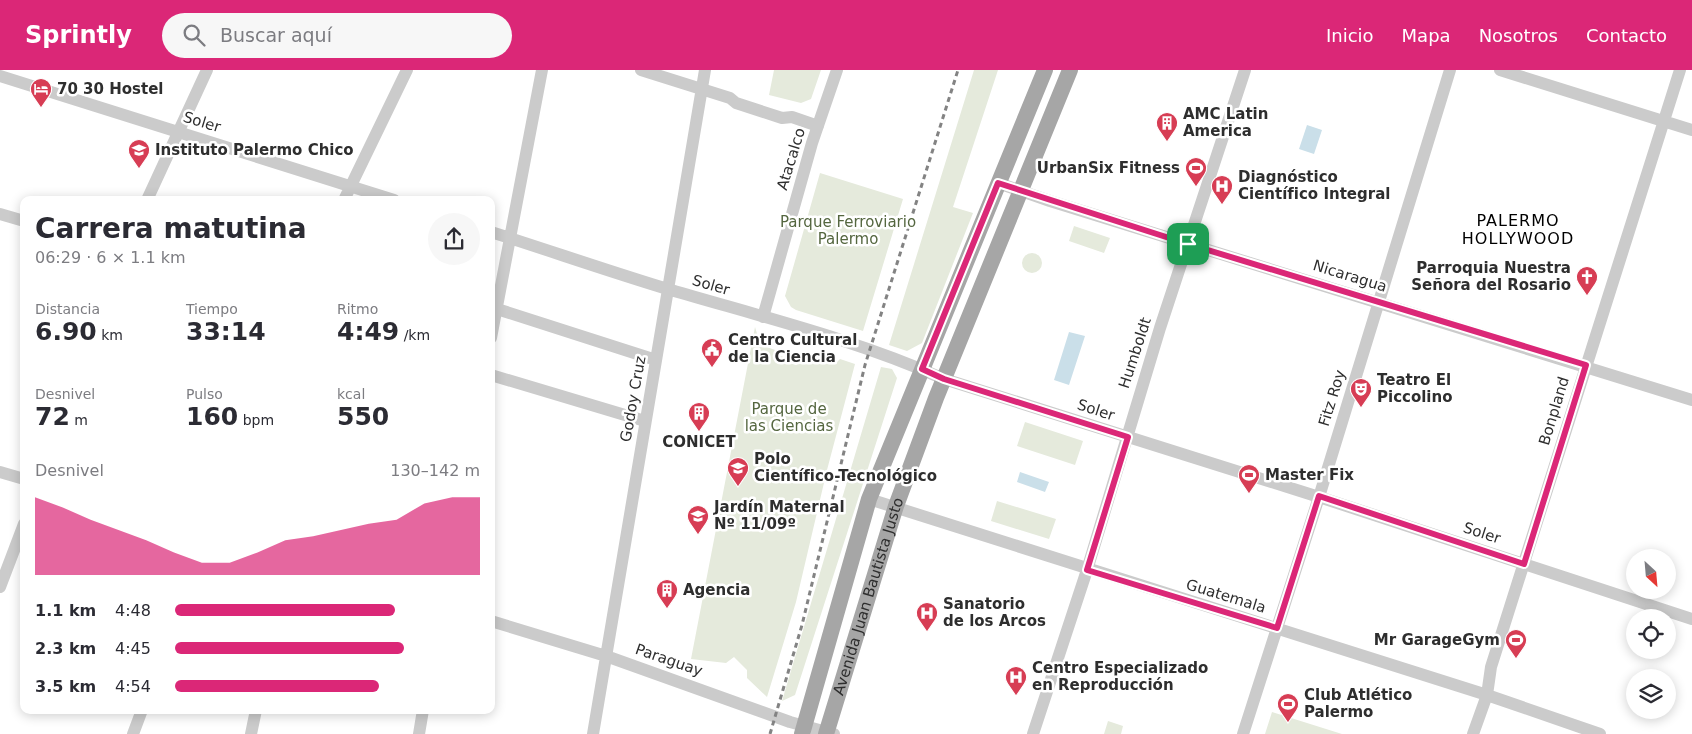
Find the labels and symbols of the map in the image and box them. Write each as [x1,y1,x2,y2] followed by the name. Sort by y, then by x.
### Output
[29,77,53,108] hotel icon: 70 30 Hostel
[57,80,163,98] place label: 70 30 Hostel
[1183,105,1268,140] place label: AMC Latin America
[181,108,224,136] street label: Soler
[1155,111,1179,142] building icon: AMC Latin America
[773,126,809,192] street label: Atacalco
[127,138,151,169] school or university icon: Instituto Palermo Chico
[155,141,354,159] place label: Instituto Palermo Chico
[1184,156,1208,187] sports icon: UrbanSix Fitness
[1037,159,1180,177] place label: UrbanSix Fitness
[1238,168,1390,203] place label: Diagnóstico Científico Integral
[1210,174,1234,205] hospital icon: Diagnóstico Científico Integral
[1462,211,1574,248] district label: PALERMO HOLLYWOOD
[780,213,916,248] park label: Parque Ferroviario Palermo
[1167,223,1209,265] pin
[1311,256,1389,296] street label: Nicaragua
[1411,259,1571,294] place label: Parroquia Nuestra Señora del Rosario
[1575,265,1599,296] church icon: Parroquia Nuestra Señora del Rosario
[690,271,733,299] street label: Soler
[1115,315,1155,391] street label: Humboldt
[728,331,857,366] place label: Centro Cultural de la Ciencia
[700,337,724,368] public building icon: Centro Cultural de la Ciencia
[617,354,649,443] street label: Godoy Cruz
[1315,368,1349,428] street label: Fitz Roy
[1377,371,1453,406] place label: Teatro El Piccolino
[1535,374,1573,448] street label: Bonpland
[1349,377,1373,408] theatre icon: Teatro El Piccolino
[1075,396,1118,425] street label: Soler
[745,400,834,435] park label: Parque de las Ciencias
[687,401,711,432] building icon: CONICET
[662,433,736,451] place label: CONICET
[754,450,937,485] place label: Polo Científico-Tecnológico
[726,456,750,487] school or university icon: Polo Científico-Tecnológico
[1237,463,1261,494] sports icon: Master Fix
[1265,466,1354,484] place label: Master Fix
[829,495,907,697] street label: Avenida Juan Bautista Justo
[713,498,845,533] place label: Jardín Maternal Nº 11/09º
[686,504,710,535] school or university icon: Jardín Maternal Nº 11/09º
[1461,519,1504,548] street label: Soler
[1626,549,1676,599] north arrow
[1184,575,1268,617] street label: Guatemala
[655,578,679,609] building icon: Agencia
[683,581,750,599] place label: Agencia
[943,595,1046,630] place label: Sanatorio de los Arcos
[915,601,939,632] hospital icon: Sanatorio de los Arcos
[1504,628,1528,659] sports icon: Mr GarageGym
[1374,631,1500,649] place label: Mr GarageGym
[633,640,705,680] street label: Paraguay
[1032,659,1208,694] place label: Centro Especializado en Reproducción
[1004,665,1028,696] hospital icon: Centro Especializado en Reproducción
[1304,686,1412,721] place label: Club Atlético Palermo
[1276,692,1300,723] sports icon: Club Atlético Palermo

